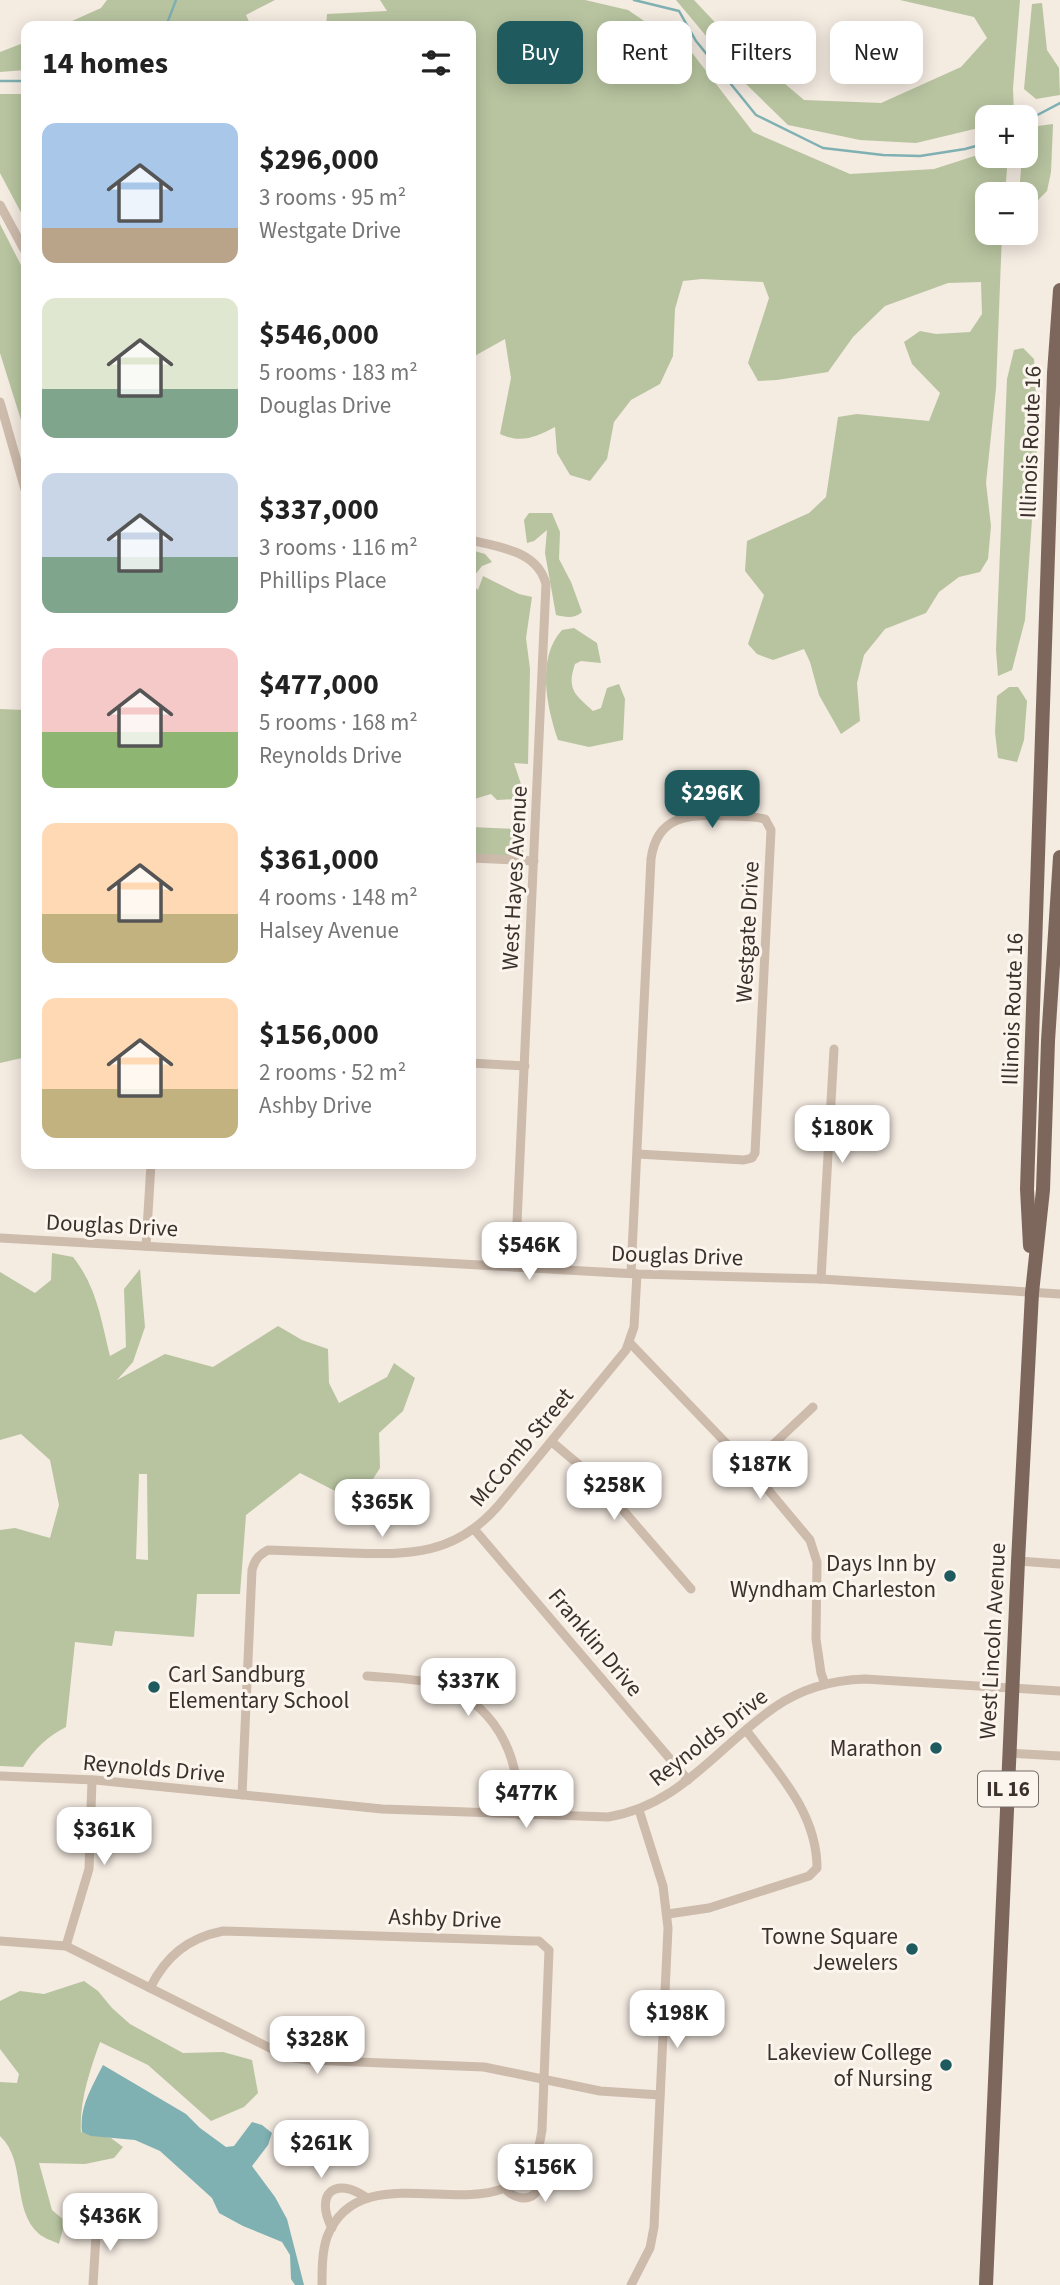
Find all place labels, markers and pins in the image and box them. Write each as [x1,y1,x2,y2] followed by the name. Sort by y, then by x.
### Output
[663,770,761,830] pin: $296K
[793,1106,891,1165] pin: $180K
[480,1222,578,1282] pin: $546K
[711,1442,809,1501] pin: $187K
[565,1462,663,1522] pin: $258K
[333,1480,431,1539] pin: $365K
[730,1547,936,1606] place label: Days Inn by Wyndham Charleston
[942,1568,958,1584] marker: Days Inn by Wyndham Charleston
[168,1658,349,1717] place label: Carl Sandburg Elementary School
[419,1658,517,1718] pin: $337K
[146,1679,162,1695] marker: Carl Sandburg Elementary School
[830,1732,922,1765] place label: Marathon
[928,1740,944,1756] marker: Marathon
[477,1770,575,1830] pin: $477K
[55,1808,153,1867] pin: $361K
[761,1920,898,1979] place label: Towne Square Jewelers
[904,1941,920,1957] marker: Towne Square Jewelers
[628,1990,726,2050] pin: $198K
[268,2016,366,2076] pin: $328K
[766,2036,932,2095] place label: Lakeview College of Nursing
[938,2057,954,2073] marker: Lakeview College of Nursing
[272,2120,370,2180] pin: $261K
[496,2144,594,2204] pin: $156K
[61,2194,159,2253] pin: $436K

